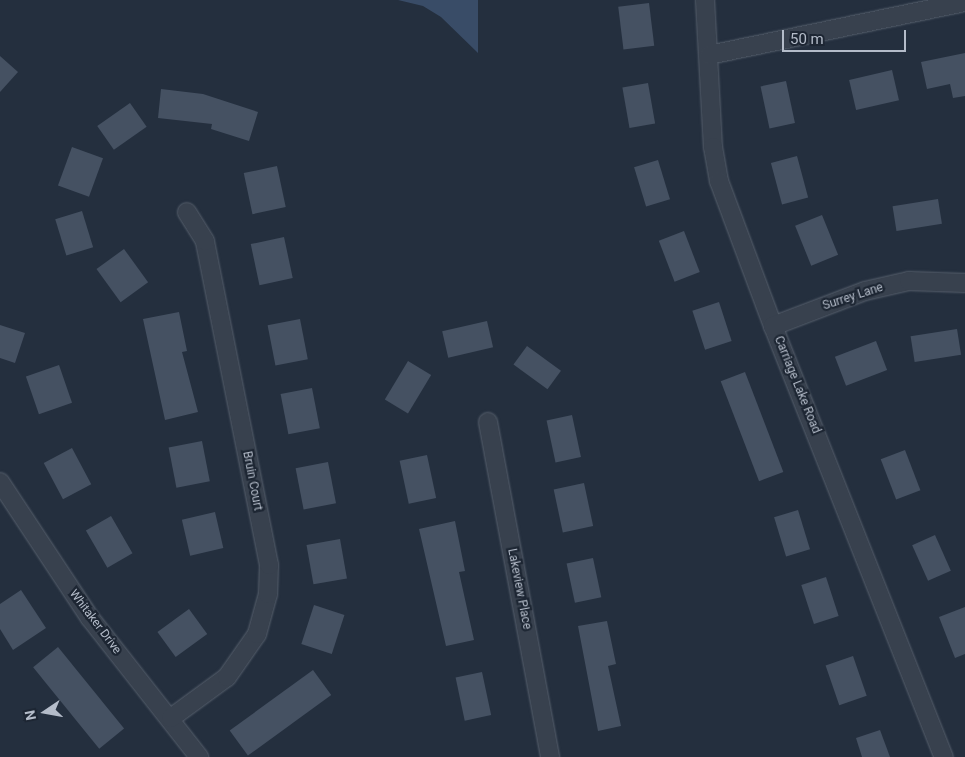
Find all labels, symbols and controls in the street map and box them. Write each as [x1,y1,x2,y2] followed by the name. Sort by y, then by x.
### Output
[785,20,909,52] scale bar
[790,30,824,48] text: 50 m
[821,280,885,314] street label: Surrey Lane
[771,334,823,436] street label: Carriage Lake Road
[239,450,265,512] street label: Bruin Court
[504,547,534,631] street label: Lakeview Place
[66,587,124,657] street label: Whitaker Drive
[20,687,70,737] north arrow
[21,709,39,722] text: N

